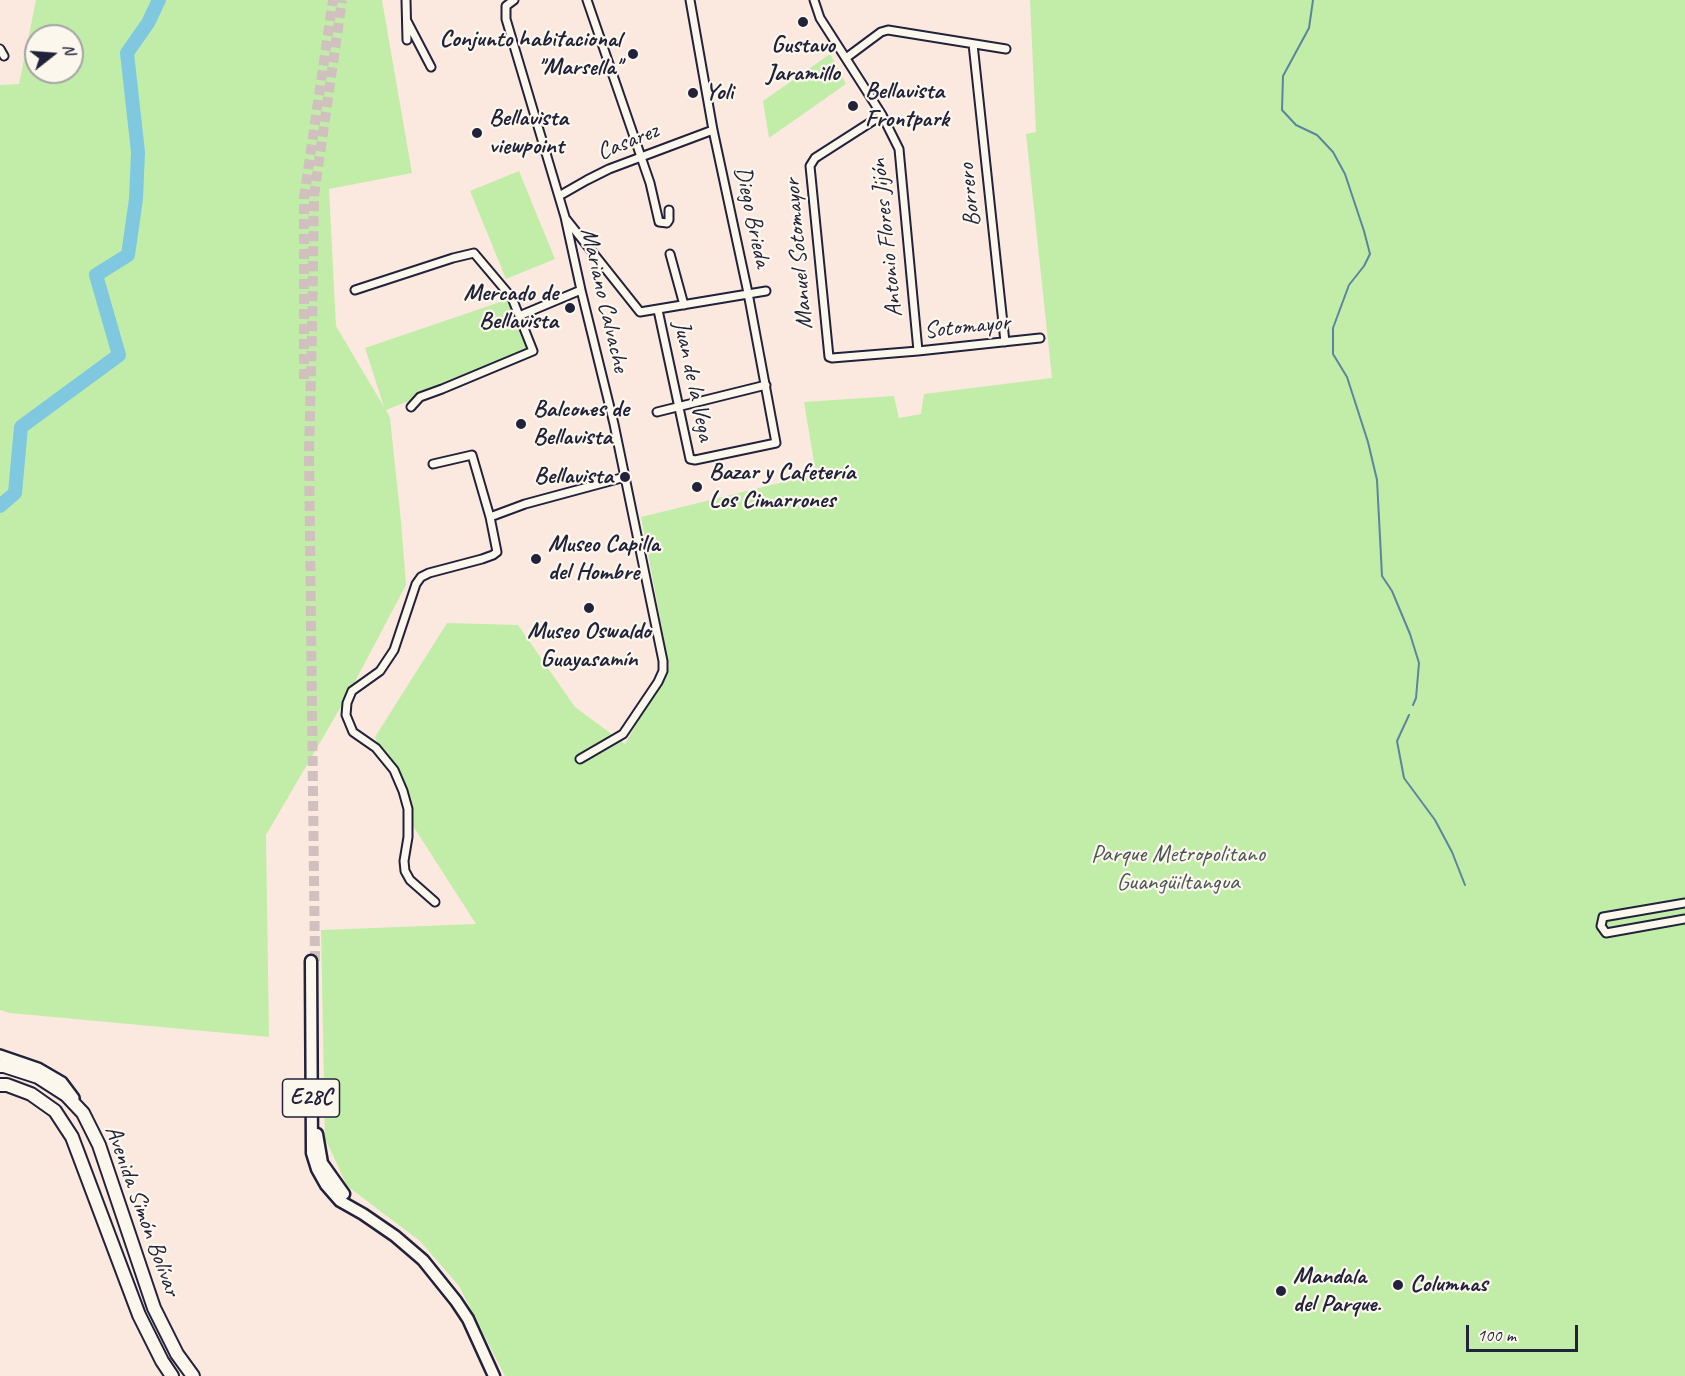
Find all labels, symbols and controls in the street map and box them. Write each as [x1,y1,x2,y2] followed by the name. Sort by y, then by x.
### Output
[796,15,810,29] marker: Gustavo Jaramillo
[24,24,84,84] north arrow
[440,26,621,82] place label: Conjunto habitacional "Marsella"
[766,32,840,88] place label: Gustavo Jaramillo
[58,42,80,57] text: N
[626,47,640,61] marker: Conjunto habitacional "Marsella"
[865,78,949,134] place label: Bellavista Frontpark
[705,79,733,107] place label: Yoli
[686,86,700,100] marker: Yoli
[846,99,860,113] marker: Bellavista Frontpark
[489,105,568,161] place label: Bellavista viewpoint
[593,117,663,167] street label: Casarez
[470,126,484,140] marker: Bellavista viewpoint
[864,157,910,319] street label: Antonio Flores Jijón
[952,162,988,228] street label: Borrero
[727,164,777,270] street label: Diego Brieda
[778,177,820,331] street label: Manuel Sotomayor
[573,225,635,375] street label: Mariano Calvache
[464,280,558,336] place label: Mercado de Bellavista
[563,301,577,315] marker: Mercado de Bellavista
[923,308,1011,346] street label: Sotomayor
[666,318,720,444] street label: Juan de la Vega
[533,396,629,452] place label: Balcones de Bellavista
[514,417,528,431] marker: Balcones de Bellavista
[709,459,855,515] place label: Bazar y Cafetería Los Cimarrones
[534,463,613,491] place label: Bellavista
[618,470,632,484] marker: Bellavista
[690,480,704,494] marker: Bazar y Cafetería Los Cimarrones
[548,531,660,587] place label: Museo Capilla del Hombre
[529,552,543,566] marker: Museo Capilla del Hombre
[582,601,596,615] marker: Museo Oswaldo Guayasamín
[527,618,651,674] place label: Museo Oswaldo Guayasamín
[1091,841,1265,897] park label: Parque Metropolitano Guangüiltangua
[282,1079,340,1117] road number: E28C
[98,1122,186,1300] street label: Avenida Simón Bolívar
[1293,1263,1381,1319] place label: Mandala del Parque.
[1410,1271,1487,1299] place label: Columnas
[1391,1278,1405,1292] marker: Columnas
[1274,1284,1288,1298] marker: Mandala del Parque.
[1469,1313,1582,1351] scale bar
[1477,1324,1516,1346] text: 100 m

